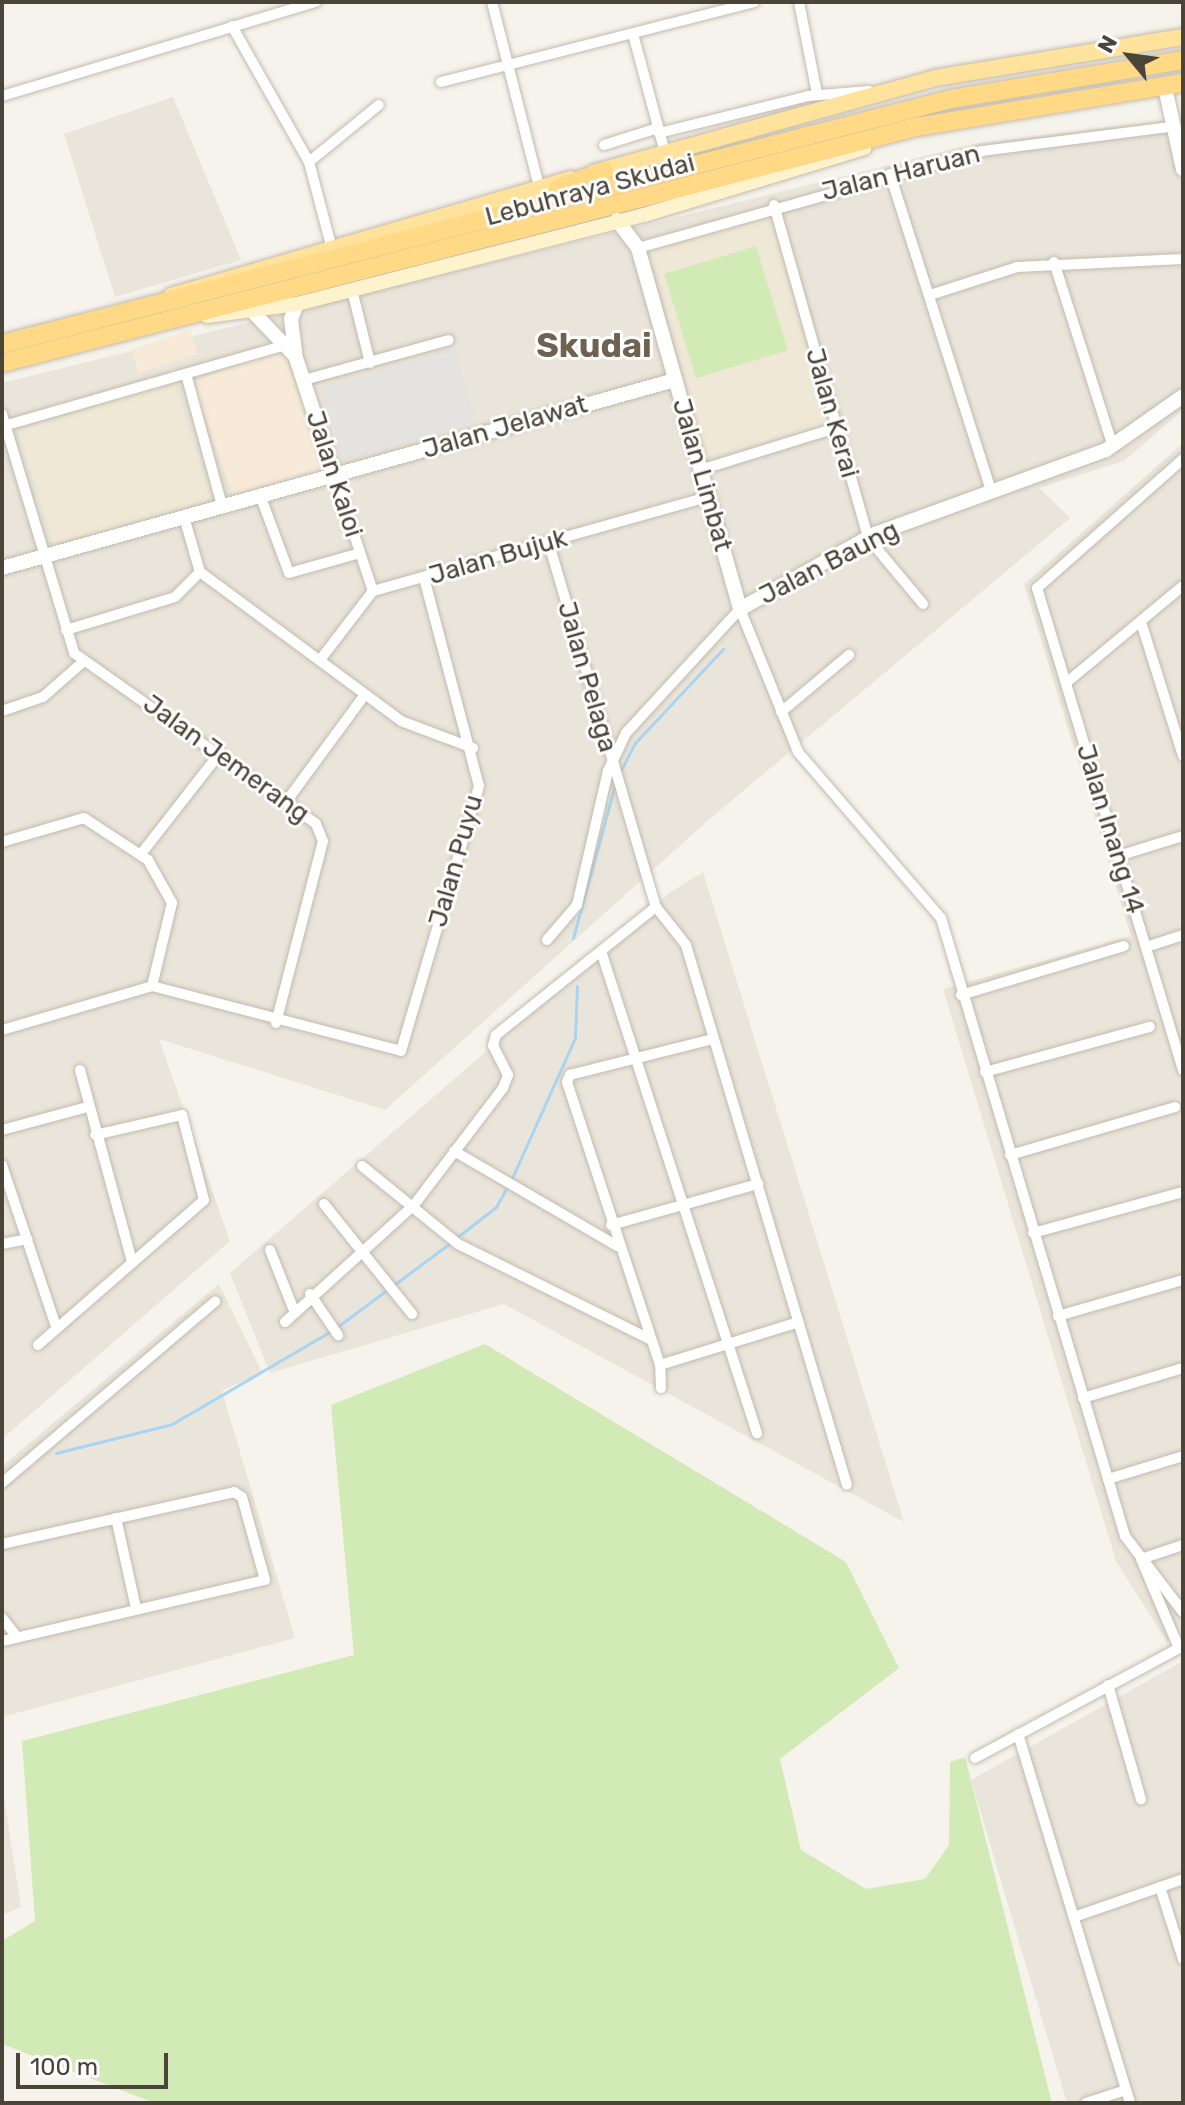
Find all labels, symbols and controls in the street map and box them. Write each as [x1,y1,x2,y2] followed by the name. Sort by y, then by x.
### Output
[1089,16,1169,96] north arrow
[1092,31,1123,58] text: N
[819,138,983,208] street label: Jalan Haruan
[482,147,698,233] street label: Lebuhraya Skudai
[536,326,652,366] district label: Skudai
[799,345,865,481] street label: Jalan Kerai
[419,389,591,465] street label: Jalan Jelawat
[665,395,739,555] street label: Jalan Limbat
[299,407,369,541] street label: Jalan Kaloi
[754,515,904,611] street label: Jalan Baung
[425,522,571,592] street label: Jalan Bujuk
[551,598,623,756] street label: Jalan Pelaga
[137,688,315,830] street label: Jalan Jemerang
[1069,740,1151,918] street label: Jalan Inang 14
[422,791,490,931] street label: Jalan Puyu
[20,2037,172,2087] scale bar
[30,2053,98,2081] text: 100 m

